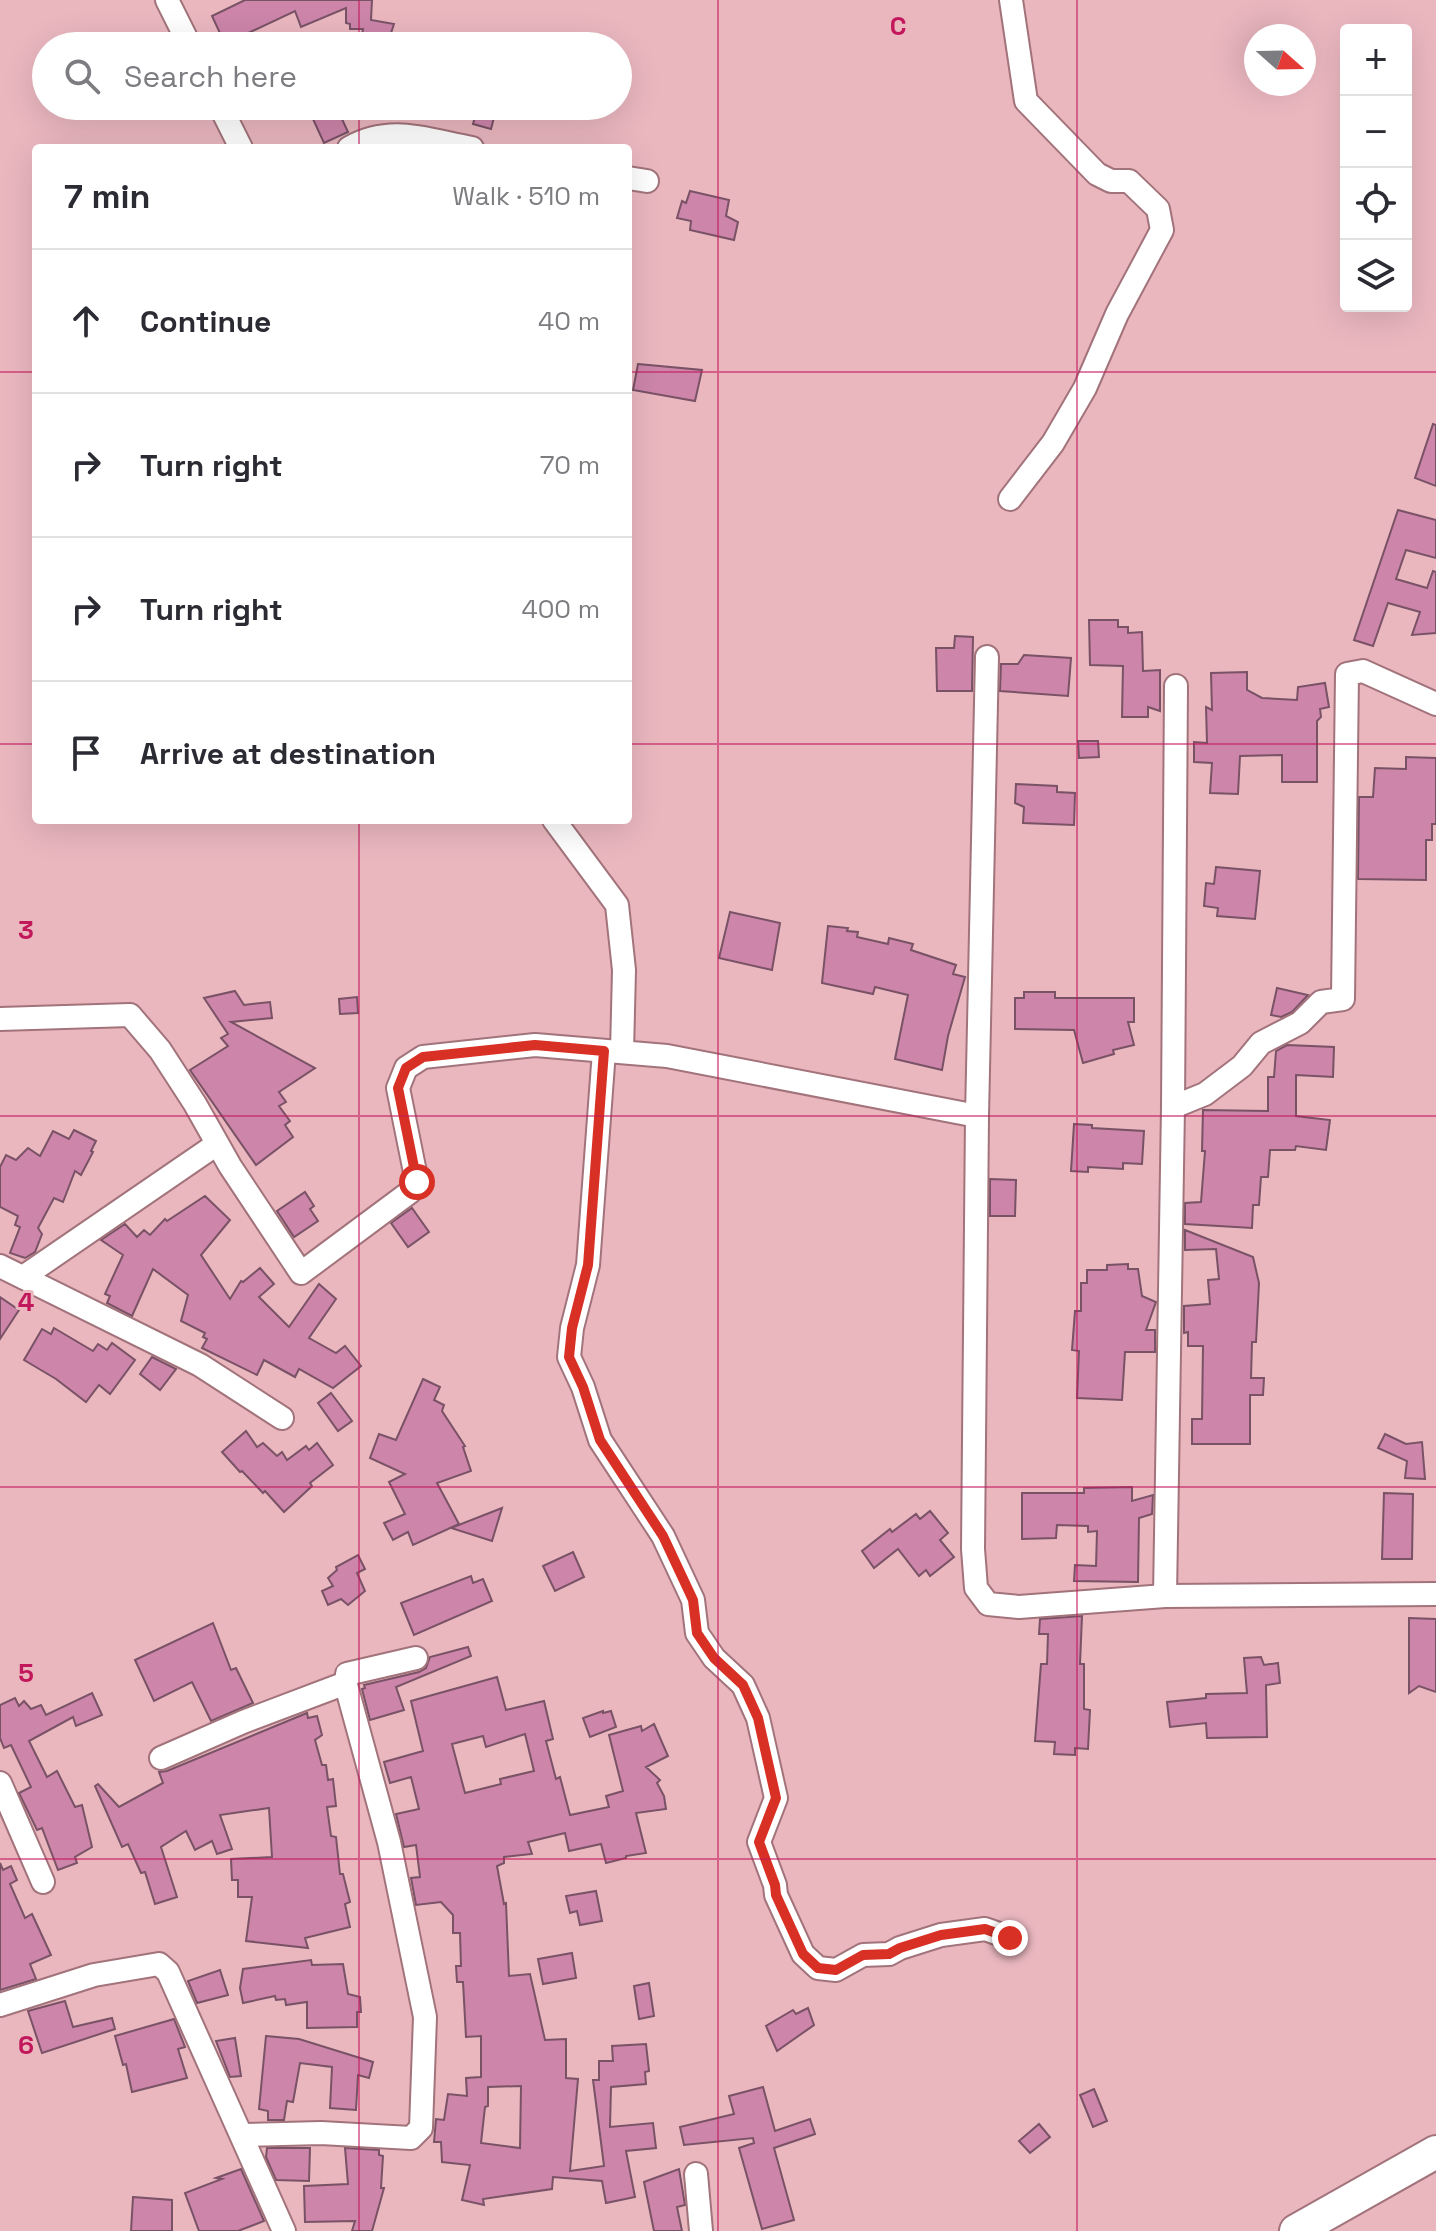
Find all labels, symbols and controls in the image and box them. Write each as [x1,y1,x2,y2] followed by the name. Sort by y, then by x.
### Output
[890,9,906,43] text: C
[1244,24,1316,96] north arrow
[1340,24,1412,312] map controls
[1340,24,1412,96] button: +
[32,32,632,120] search box
[60,54,104,98] icon: search
[124,57,297,96] text: Search here
[1340,96,1412,168] button: −
[1340,168,1412,240] button: locate
[64,175,151,218] text: 7 min
[452,179,600,213] text: Walk · 510 m
[1340,240,1412,312] button: layers
[64,299,108,343] icon: ahead
[140,302,271,341] text: Continue
[538,304,600,338] text: 40 m
[64,443,108,487] icon: right
[140,446,283,485] text: Turn right
[540,448,600,482] text: 70 m
[64,587,108,631] icon: right
[140,590,283,629] text: Turn right
[521,592,600,626] text: 400 m
[64,731,108,775] icon: arrive
[140,734,436,773] text: Arrive at destination
[18,913,34,947] text: 3
[399,1164,435,1200] route start
[18,1285,34,1319] text: 4
[18,1656,34,1690] text: 5
[992,1920,1028,1956] route end
[18,2028,34,2062] text: 6

